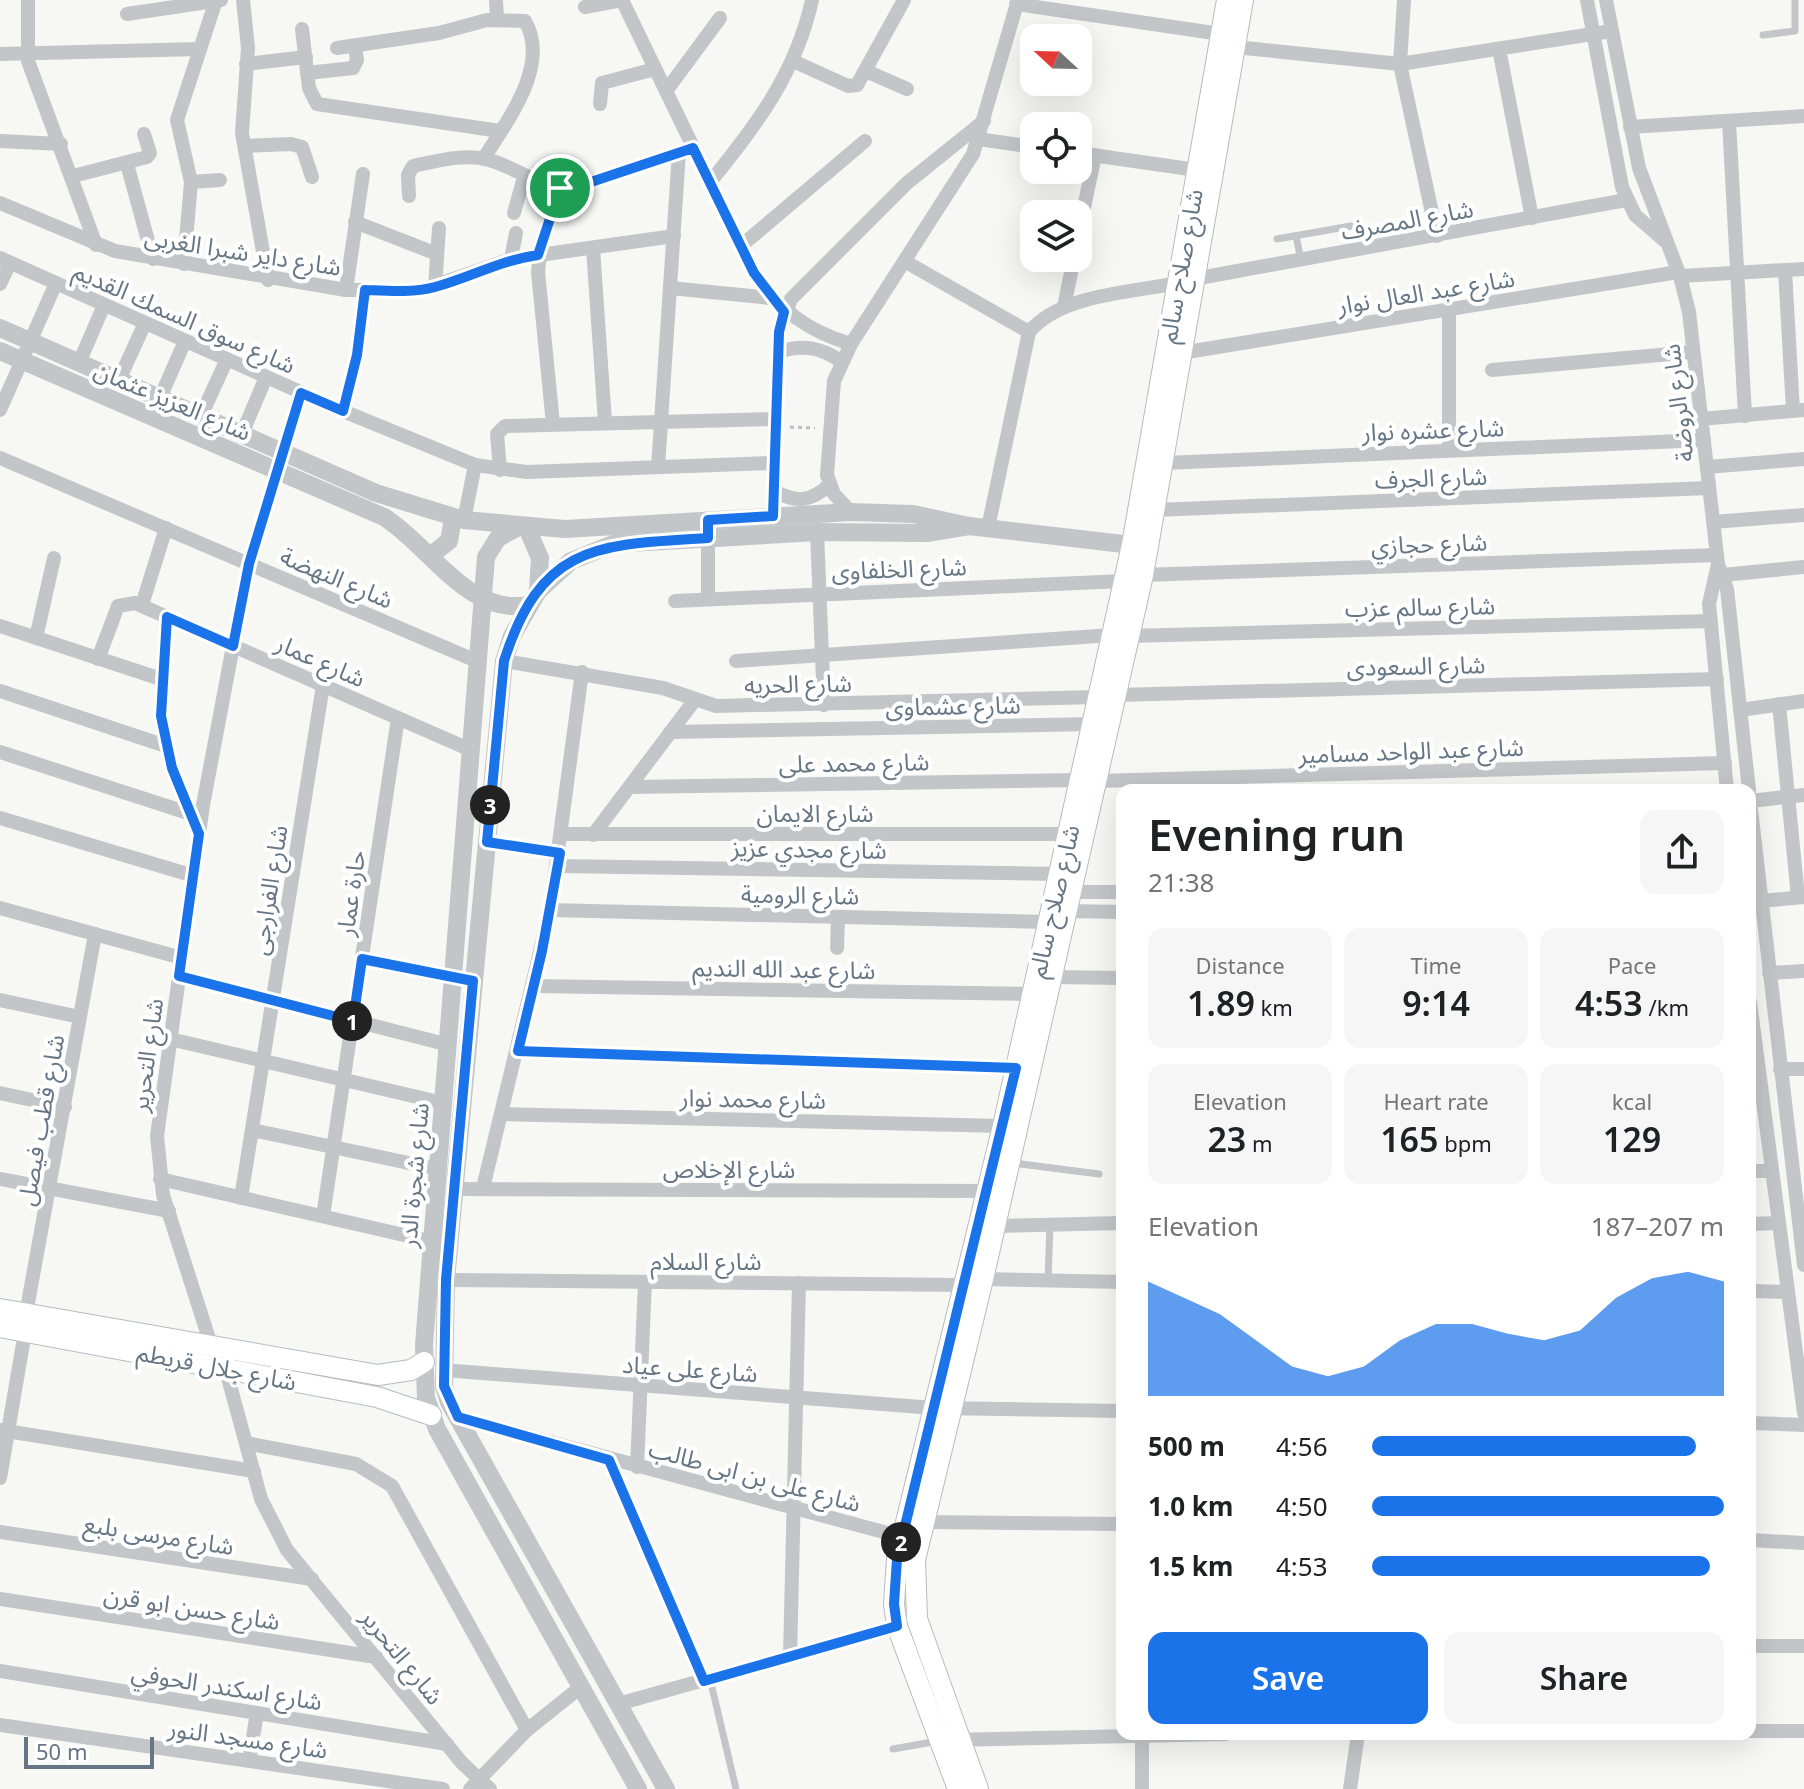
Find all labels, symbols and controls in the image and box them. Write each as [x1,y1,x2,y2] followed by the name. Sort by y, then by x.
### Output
[1020,24,1092,96] north arrow
[1020,24,1092,272] map controls
[1020,112,1092,184] button: locate
[526,154,594,222] pin
[538,166,582,210] icon: arrive
[1150,186,1212,346] street label: شارع صلاح سالم
[1338,191,1476,249] street label: شارع المصرف
[1020,200,1092,272] button: layers
[142,219,344,285] street label: شارع داير شبرا الغربى
[68,253,301,383] street label: شارع سوق السمك القديم
[1334,261,1517,323] street label: شارع عبد العال نوار
[1653,342,1703,464] street label: شارع الروضة
[89,352,257,450] street label: شارع العزيز عثمان
[1360,410,1505,450] street label: شارع عشره نوار
[1374,459,1488,497] street label: شارع الجرف
[1370,524,1488,565] street label: شارع حجازي
[275,538,399,617] street label: شارع النهضة
[831,549,967,589] street label: شارع الخلفاوى
[1345,588,1495,626] street label: شارع سالم عزب
[269,625,371,696] street label: شارع عمار
[1346,647,1486,685] street label: شارع السعودى
[744,666,852,702] street label: شارع الحريه
[885,687,1021,725] street label: شارع عشماوى
[1297,730,1524,772] street label: شارع عبد الواحد مسامير
[778,744,930,782] street label: شارع محمد على
[470,785,510,825] pin: 3
[484,790,496,820] text: 3
[756,796,874,831] street label: شارع الايمان
[1148,804,1405,864] text: Evening run
[1640,810,1724,894] button: share
[1019,821,1089,981] street label: شارع صلاح سالم
[241,823,297,958] street label: شارع الفرارجى
[730,830,887,869] street label: شارع مجدي عزيز
[327,848,372,939] street label: حارة عمار
[1148,864,1214,900] text: 21:38
[740,876,859,914] street label: شارع الرومية
[692,950,876,988] street label: شارع عبد الله النديم
[1195,950,1285,980] text: Distance
[1411,950,1461,980] text: Time
[1608,950,1656,980] text: Pace
[1187,980,1255,1026] text: 1.89
[1402,980,1470,1026] text: 9:14
[1575,980,1643,1026] text: 4:53
[1255,992,1293,1022] text: km
[1643,992,1689,1022] text: /km
[122,996,172,1115] street label: شارع التحرير
[332,1001,372,1041] pin: 1
[346,1006,358,1036] text: 1
[9,1032,73,1209] street label: شارع قطب فيصل
[679,1080,826,1118] street label: شارع محمد نوار
[1193,1086,1287,1116] text: Elevation
[1383,1086,1489,1116] text: Heart rate
[1612,1086,1652,1116] text: kcal
[390,1101,438,1250] street label: شارع شجرة الدر
[1207,1116,1246,1162] text: 23
[1380,1116,1439,1162] text: 165
[1603,1116,1661,1162] text: 129
[1246,1128,1273,1158] text: m
[1439,1128,1492,1158] text: bpm
[663,1152,795,1187] street label: شارع الإخلاص
[1148,1208,1259,1244] text: Elevation
[1591,1208,1724,1244] text: 187–207 m
[650,1244,762,1280] street label: شارع السلام
[134,1334,299,1400] street label: شارع جلال قريطم
[621,1347,759,1391] street label: شارع على عياد
[1148,1428,1225,1464] text: 500 m
[1276,1428,1328,1464] text: 4:56
[645,1431,865,1521] street label: شارع على بن ابى طالب
[1148,1488,1233,1524] text: 1.0 km
[1276,1488,1328,1524] text: 4:50
[81,1506,237,1564] street label: شارع مرسى بلبع
[881,1522,921,1562] pin: 2
[895,1527,907,1557] text: 2
[1148,1548,1233,1584] text: 1.5 km
[1276,1548,1328,1584] text: 4:53
[101,1577,282,1639] street label: شارع حسن ابو قرن
[352,1600,452,1712] street label: شارع التحرير
[1148,1632,1428,1724] button: Save
[1444,1632,1724,1724] button: Share
[129,1655,325,1721] street label: شارع اسكندر الحوفي
[165,1710,330,1767] street label: شارع مسجد النور
[24,1733,154,1769] scale bar
[36,1736,87,1766] text: 50 m

